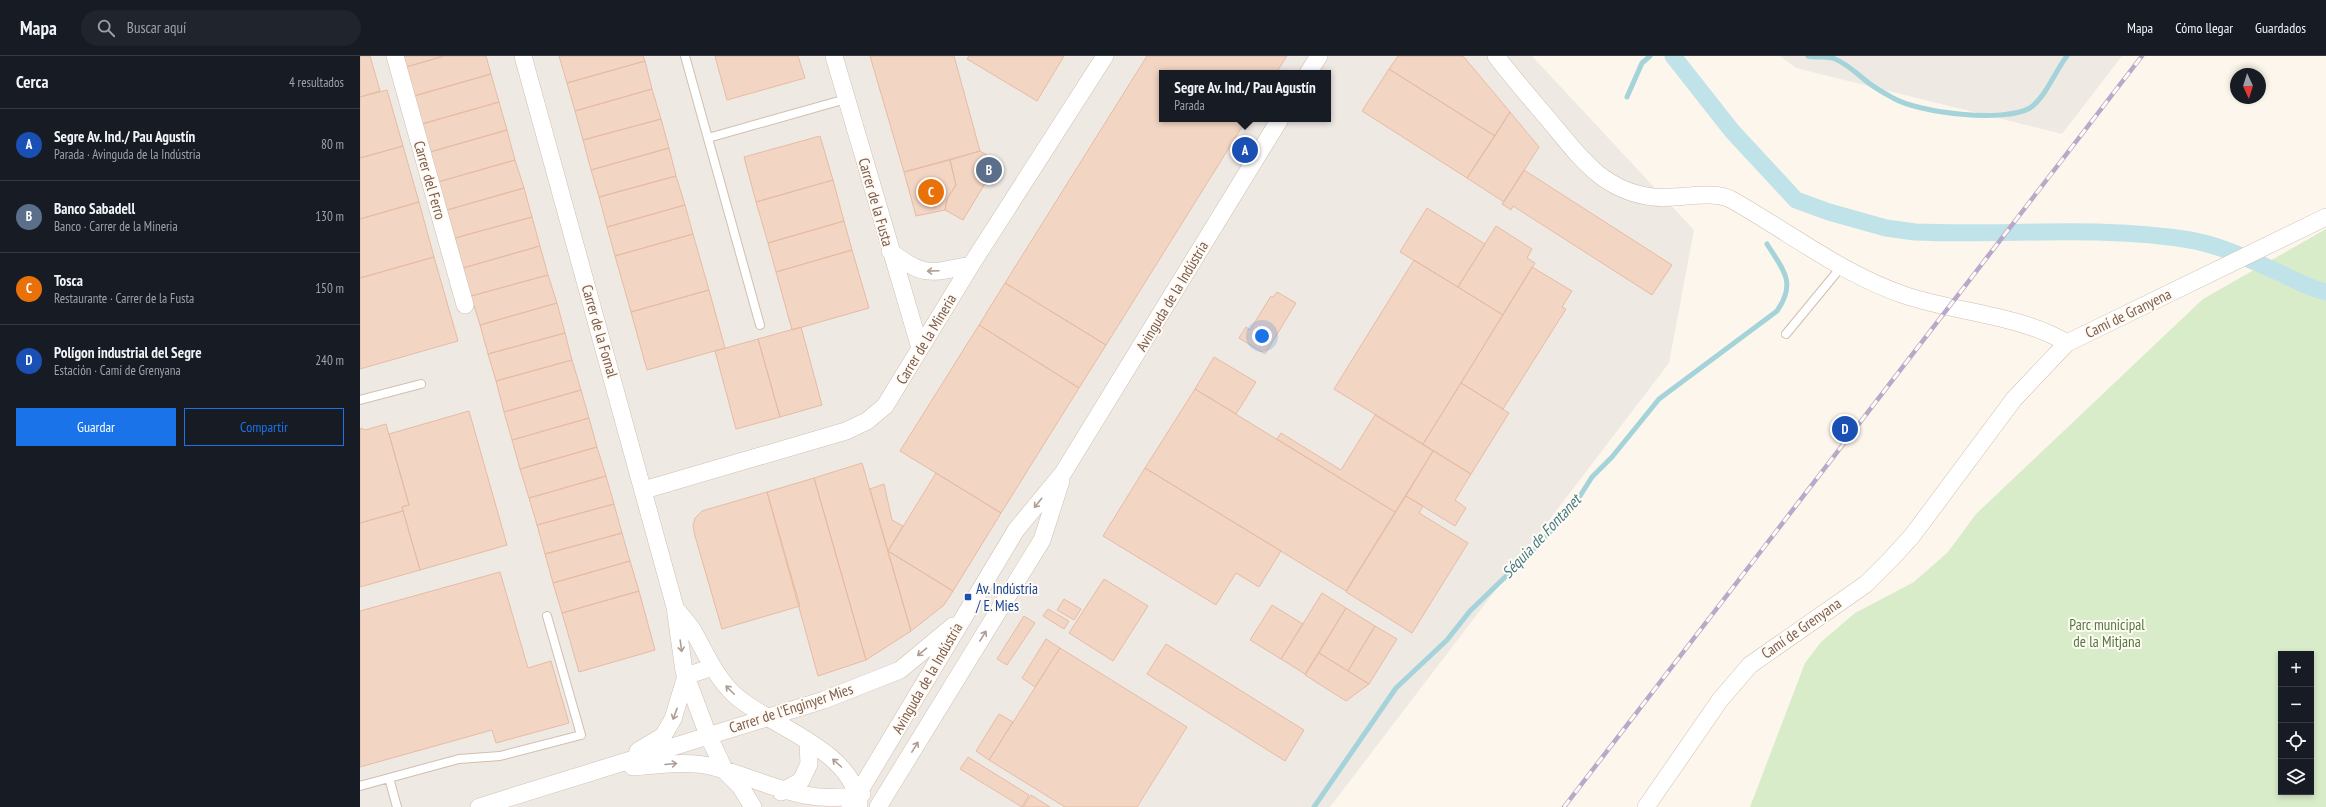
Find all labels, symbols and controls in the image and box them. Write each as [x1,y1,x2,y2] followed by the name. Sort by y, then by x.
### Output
[81,10,361,46] search box
[20,16,57,40] text: Mapa
[95,17,117,39] icon: search
[127,18,186,37] text: Buscar aquí
[2127,19,2153,37] text: Mapa
[2175,19,2233,37] text: Cómo llegar
[2255,19,2306,37] text: Guardados
[2230,68,2266,104] north arrow
[1159,70,1331,122] popup
[16,71,49,93] text: Cerca
[289,74,344,91] text: 4 resultados
[1174,78,1316,97] text: Segre Av. Ind./ Pau Agustín
[1174,97,1205,114] text: Parada
[54,127,195,146] text: Segre Av. Ind./ Pau Agustín
[1232,135,1258,165] pin: A
[26,136,32,153] text: A
[321,136,344,153] text: 80 m
[410,139,450,221] street label: Carrer del Ferro
[54,146,201,163] text: Parada · Avinguda de la Indústria
[976,155,1002,185] pin: B
[854,156,898,248] street label: Carrer de la Fusta
[918,177,944,207] pin: C
[54,199,135,218] text: Banco Sabadell
[26,208,32,225] text: B
[315,208,344,225] text: 130 m
[54,218,178,235] text: Banco · Carrer de la Mineria
[1132,237,1212,355] street label: Avinguda de la Indústria
[927,267,940,275] one-way arrow
[54,271,83,290] text: Tosca
[26,280,32,297] text: C
[315,280,344,297] text: 150 m
[578,282,622,380] street label: Carrer de la Fornal
[2082,284,2174,342] street label: Camí de Granyena
[54,290,194,307] text: Restaurante · Carrer de la Fusta
[892,290,960,388] street label: Carrer de la Mineria
[1252,326,1272,346] your location
[54,343,202,362] text: Polígon industrial del Segre
[26,352,32,369] text: D
[315,352,344,369] text: 240 m
[54,362,181,379] text: Estación · Camí de Grenyana
[16,408,176,446] button: Guardar
[184,408,344,446] button: Compartir
[1832,414,1858,444] pin: D
[1497,489,1586,582] water label: Séquia de Fontanet
[1034,498,1043,509] one-way arrow
[975,579,1038,615] place label: Av. Indústria / E. Mies
[963,592,973,602] marker: Av. Indústria / E. Mies
[1757,593,1845,663] street label: Camí de Grenyana
[2069,615,2145,651] park label: Parc municipal de la Mitjana
[887,619,967,737] street label: Avinguda de la Indústria
[979,630,987,642] one-way arrow
[677,639,685,652] one-way arrow
[916,647,927,656] one-way arrow
[2278,651,2314,795] map controls
[2278,651,2314,687] button: +
[727,679,855,737] street label: Carrer de l'Enginyer Mies
[725,685,735,695] one-way arrow
[2278,687,2314,723] button: −
[671,707,679,719] one-way arrow
[2278,723,2314,759] button: locate
[911,742,919,753] one-way arrow
[832,759,842,768] one-way arrow
[2278,759,2314,795] button: layers
[664,760,677,767] one-way arrow

